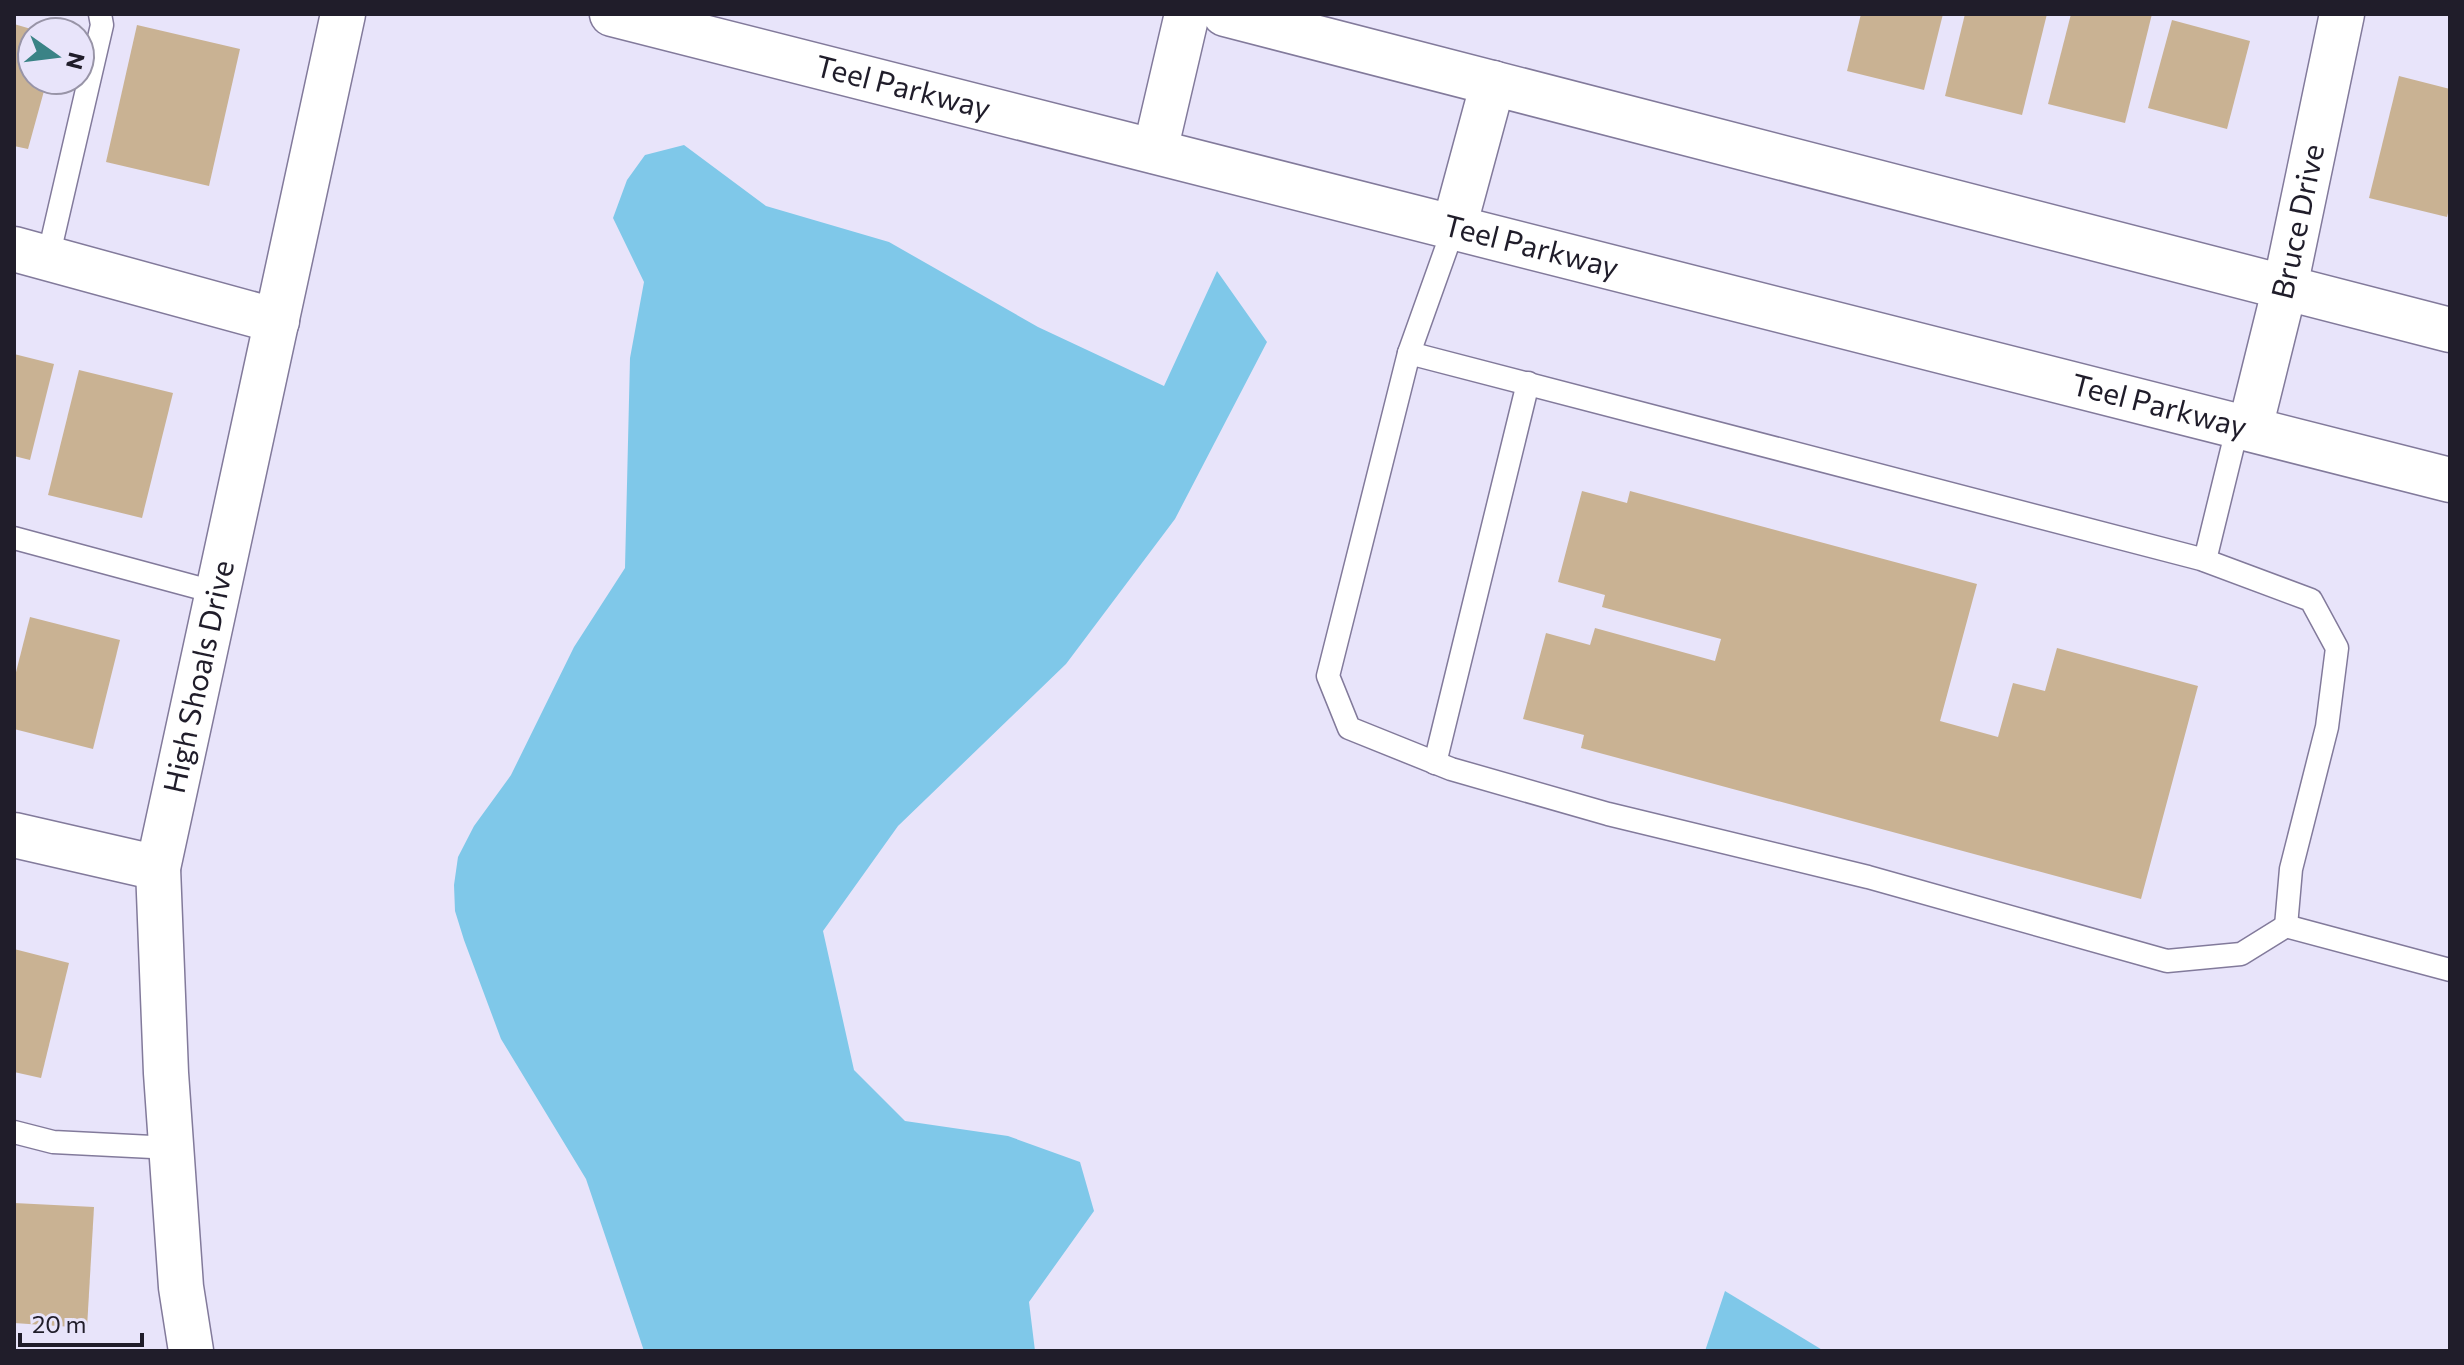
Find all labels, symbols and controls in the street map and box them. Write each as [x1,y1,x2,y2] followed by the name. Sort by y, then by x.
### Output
[16,16,96,96] north arrow
[812,45,995,125] street label: Teel Parkway
[61,50,91,72] text: N
[2262,141,2330,302] street label: Bruce Drive
[1440,205,1623,285] street label: Teel Parkway
[2068,364,2251,444] street label: Teel Parkway
[154,556,240,796] street label: High Shoals Drive
[20,1297,142,1347] scale bar
[32,1309,86,1338] text: 20 m

